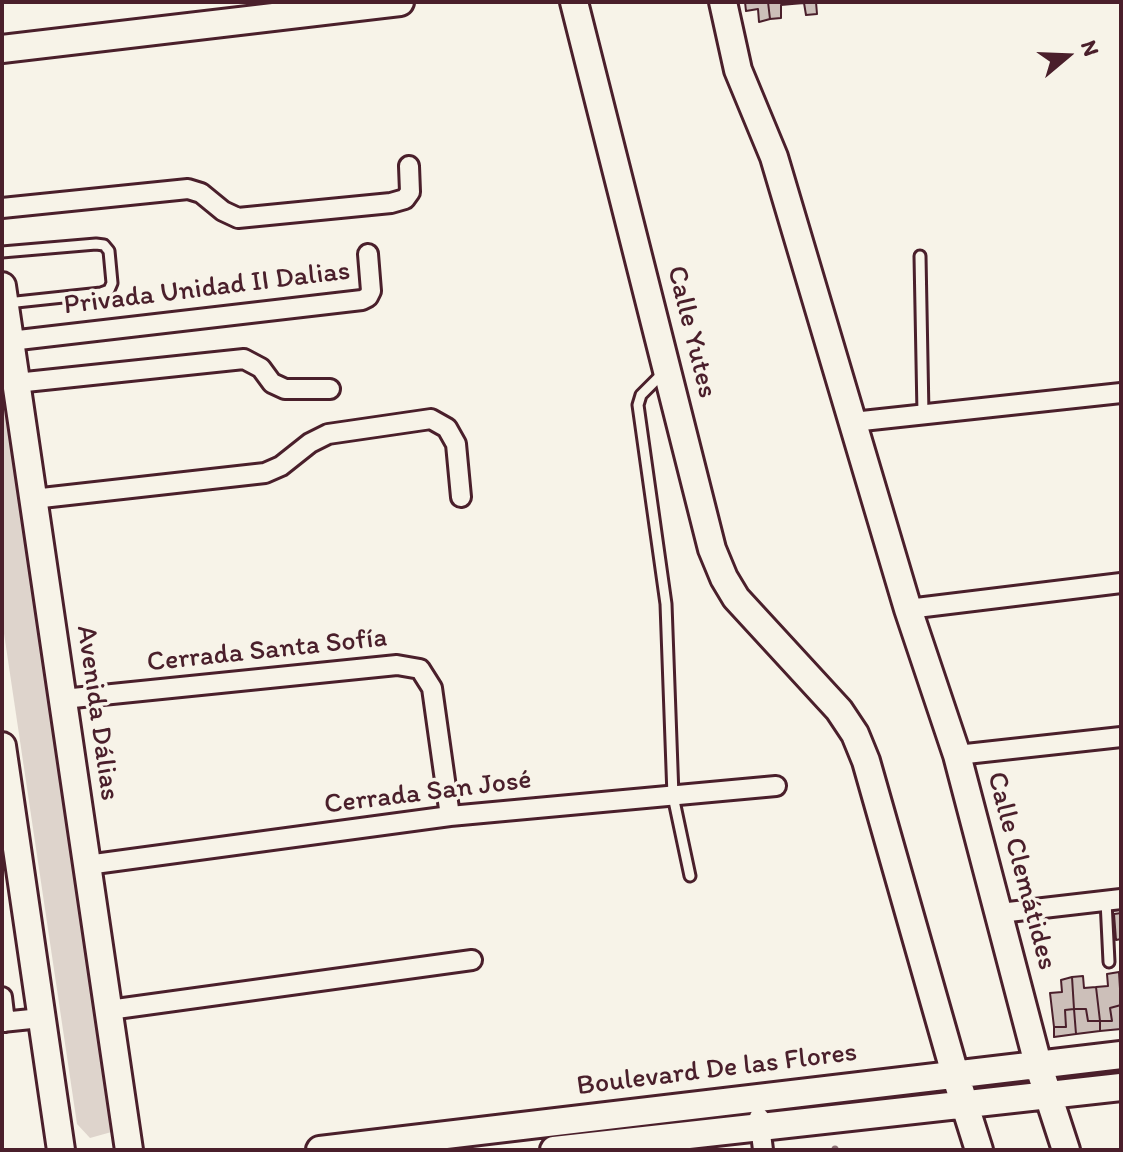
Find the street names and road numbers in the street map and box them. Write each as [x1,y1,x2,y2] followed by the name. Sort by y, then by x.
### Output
[62,255,352,323] street label: Privada Unidad II Dalias
[658,263,724,401] street label: Calle Yutes
[145,622,389,680] street label: Cerrada Santa Sofía
[68,623,126,803] street label: Avenida Dálias
[322,764,534,822] street label: Cerrada San José
[978,768,1064,974] street label: Calle Clemátides
[575,1036,859,1104] street label: Boulevard De las Flores

